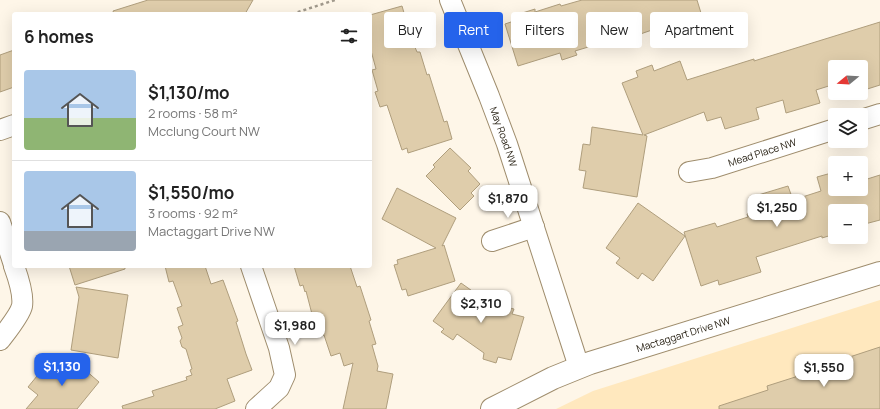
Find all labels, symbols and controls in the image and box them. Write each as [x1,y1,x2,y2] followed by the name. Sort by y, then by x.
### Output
[384,12,436,48] chip: Buy
[444,12,503,48] chip: Rent
[511,12,578,48] chip: Filters
[586,12,642,48] chip: New
[650,12,748,48] chip: Apartment
[24,25,94,48] text: 6 homes
[338,25,360,47] icon: filters
[828,60,868,100] north arrow
[828,60,868,244] map controls
[148,81,230,104] text: $1,130/mo
[56,86,104,134] icon: home
[148,104,238,122] text: 2 rooms · 58 m²
[487,105,521,169] street label: May Road NW
[828,108,868,148] button: layers
[148,122,260,140] text: Mcclung Court NW
[726,134,799,170] street label: Mead Place NW
[828,156,868,196] button: +
[148,181,234,204] text: $1,550/mo
[475,185,541,219] pin: $1,870
[56,187,104,235] icon: home
[488,189,528,207] text: $1,870
[744,194,810,228] pin: $1,250
[756,198,798,216] text: $1,250
[148,204,238,222] text: 3 rooms · 92 m²
[828,204,868,244] button: −
[148,222,275,240] text: Mactaggart Drive NW
[448,290,514,324] pin: $2,310
[460,294,502,312] text: $2,310
[262,312,328,346] pin: $1,980
[634,313,733,355] street label: Mactaggart Drive NW
[274,316,316,334] text: $1,980
[29,353,95,387] pin: $1,130
[791,354,857,388] pin: $1,550
[43,357,81,375] text: $1,130
[803,358,845,376] text: $1,550

